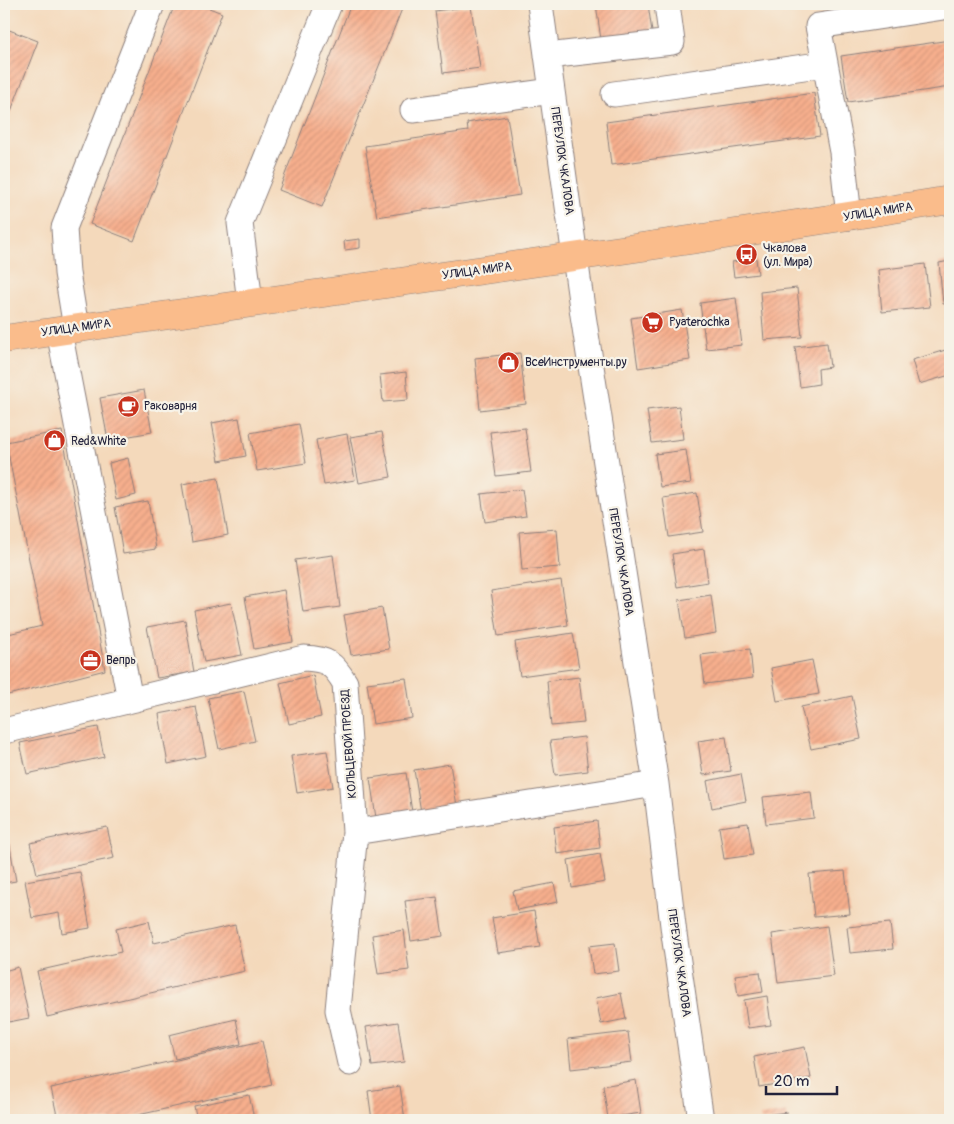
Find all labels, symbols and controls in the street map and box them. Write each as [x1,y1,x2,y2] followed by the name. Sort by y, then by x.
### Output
[547,106,577,216] street label: ПЕРЕУЛОК ЧКАЛОВА
[842,199,914,225] street label: УЛИЦА МИРА
[763,241,813,270] place label: Чкалова (ул. Мира)
[735,243,759,267] bus stop icon: Чкалова (ул. Мира)
[441,259,513,283] street label: УЛИЦА МИРА
[641,310,665,334] supermarket icon: Pyaterochka
[669,315,730,330] place label: Pyaterochka
[40,316,112,340] street label: УЛИЦА МИРА
[497,350,521,374] shop icon: ВсеИнструменты.ру
[525,355,627,370] place label: ВсеИнструменты.ру
[116,394,140,418] cafe icon: Раковарня
[144,399,197,414] place label: Раковарня
[43,429,67,453] shop icon: Red&White
[71,434,126,449] place label: Red&White
[605,507,637,617] street label: ПЕРЕУЛОК ЧКАЛОВА
[78,648,102,672] office icon: Вепрь
[106,653,136,668] place label: Вепрь
[338,688,360,799] street label: КОЛЬЦЕВОЙ ПРОЕЗД
[664,908,694,1018] street label: ПЕРЕУЛОК ЧКАЛОВА
[766,1064,838,1096] scale bar
[774,1072,809,1091] text: 20 m

